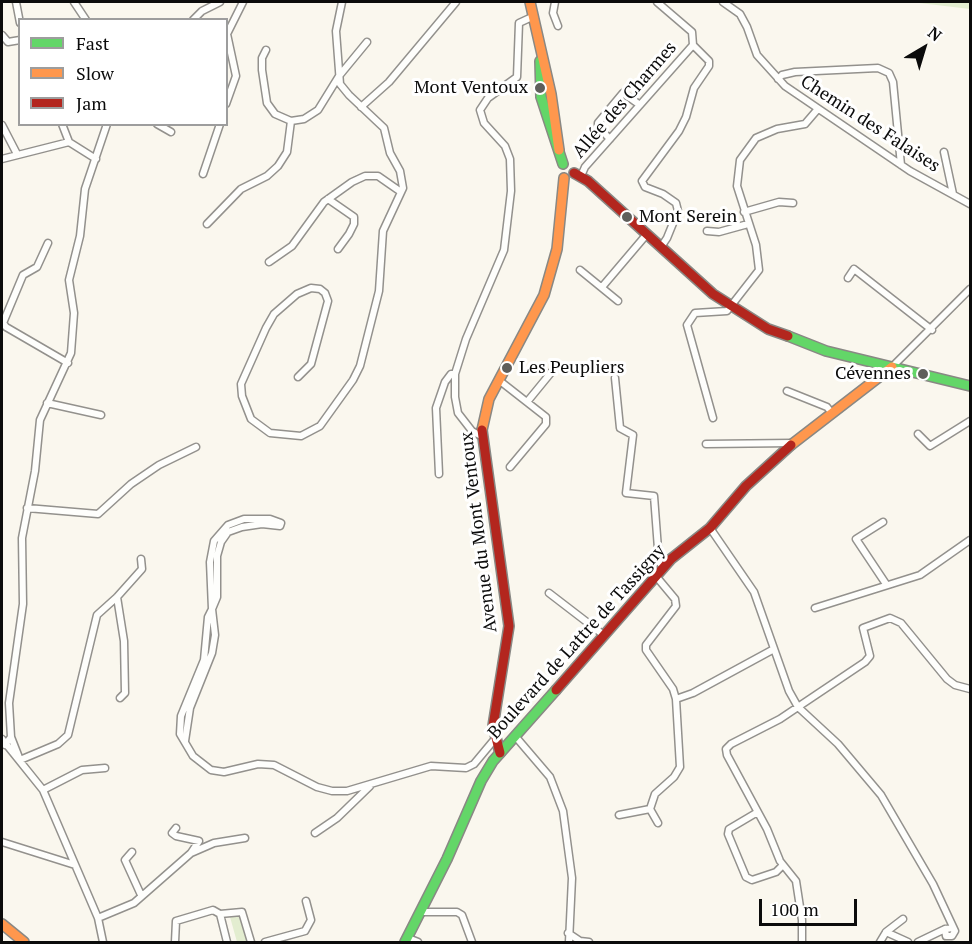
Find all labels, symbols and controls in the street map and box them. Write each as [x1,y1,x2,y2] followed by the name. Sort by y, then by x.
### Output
[18,18,228,126] legend
[894,18,954,78] north arrow
[924,21,947,46] text: N
[76,31,109,55] text: Fast
[569,37,681,163] street label: Allée des Charmes
[76,61,114,85] text: Slow
[796,71,944,177] street label: Chemin des Falaises
[414,77,528,99] place label: Mont Ventoux
[533,81,547,95] marker: Mont Ventoux
[76,91,107,115] text: Jam
[639,206,737,228] place label: Mont Serein
[620,210,634,224] marker: Mont Serein
[519,357,624,379] place label: Les Peupliers
[500,361,514,375] marker: Les Peupliers
[835,363,911,385] place label: Cévennes
[916,367,930,381] marker: Cévennes
[456,430,502,634] street label: Avenue du Mont Ventoux
[484,540,670,744] street label: Boulevard de Lattre de Tassigny
[762,887,860,925] scale bar
[770,897,819,921] text: 100 m

